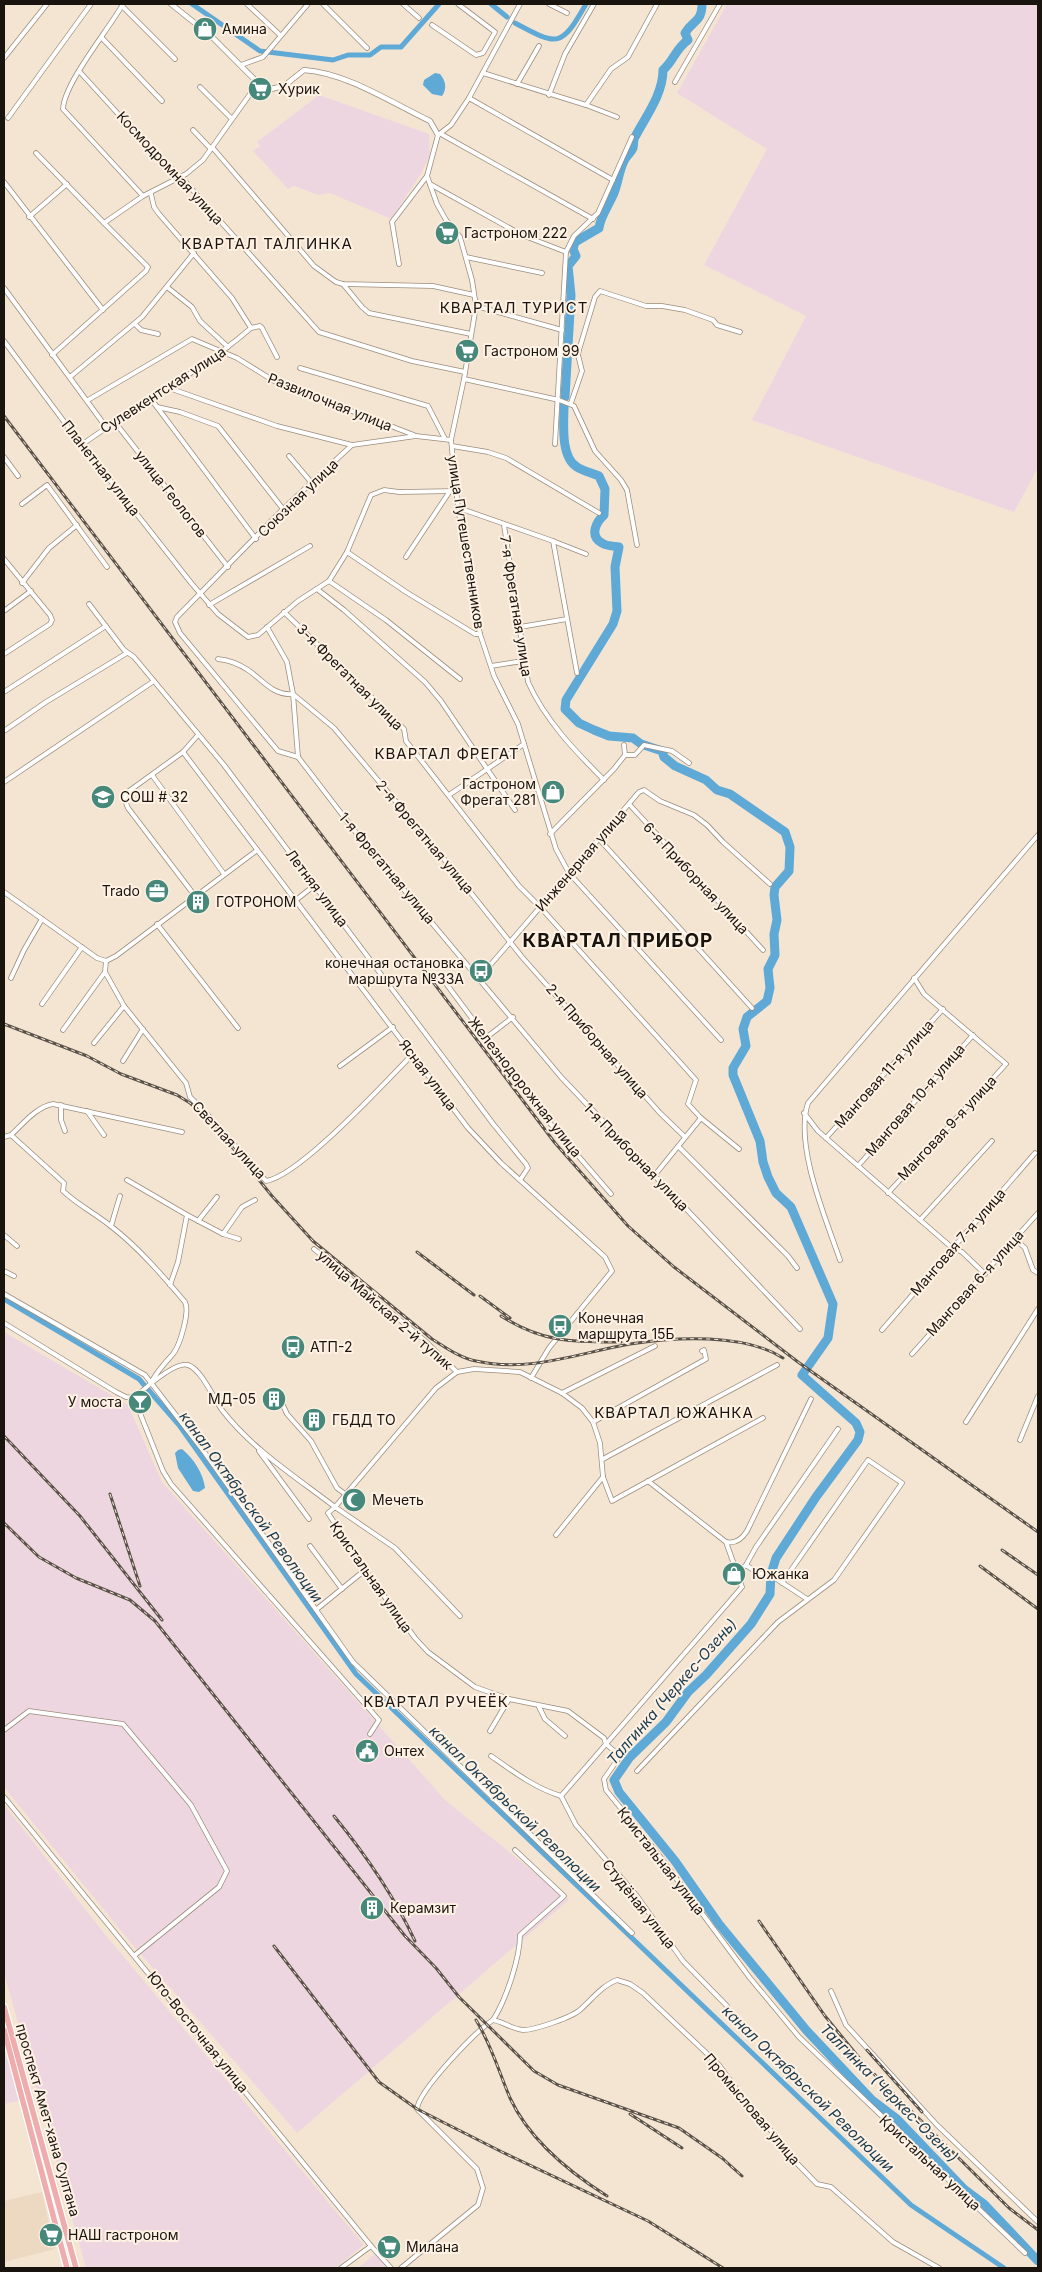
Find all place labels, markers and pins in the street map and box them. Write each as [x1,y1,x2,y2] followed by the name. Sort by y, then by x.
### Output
[192,16,218,42] shop icon: Амина
[222,20,267,37] place label: Амина
[247,76,273,102] supermarket icon: Хурик
[278,80,320,97] place label: Хурик
[434,220,460,246] supermarket icon: Гастроном 222
[464,224,568,241] place label: Гастроном 222
[454,338,480,364] supermarket icon: Гастроном 99
[484,342,579,359] place label: Гастроном 99
[460,775,536,808] place label: Гастроном Фрегат 281
[540,779,566,805] shop icon: Гастроном Фрегат 281
[90,784,116,810] school or university icon: СОШ # 32
[120,788,188,805] place label: СОШ # 32
[144,878,170,904] office icon: Trado
[102,882,140,899] place label: Trado
[185,889,211,915] building icon: ГОТРОНОМ
[216,893,296,910] place label: ГОТРОНОМ
[325,954,464,987] place label: конечная остановка маршрута №33А
[468,958,494,984] bus stop icon: конечная остановка маршрута №33А
[578,1309,675,1342] place label: Конечная маршрута 15Б
[547,1313,573,1339] bus stop icon: Конечная маршрута 15Б
[280,1334,306,1360] bus stop icon: АТП-2
[310,1338,352,1355] place label: АТП-2
[261,1386,287,1412] building icon: МД-05
[127,1389,153,1415] bar icon: У моста
[208,1390,256,1407] place label: МД-05
[68,1393,122,1410] place label: У моста
[301,1407,327,1433] building icon: ГБДД ТО
[332,1411,396,1428] place label: ГБДД ТО
[341,1487,367,1513] mosque icon: Мечеть
[372,1491,424,1508] place label: Мечеть
[721,1561,747,1587] shop icon: Южанка
[752,1565,809,1582] place label: Южанка
[354,1738,380,1764] public building icon: Онтех
[384,1742,425,1759] place label: Онтех
[359,1895,385,1921] building icon: Керамзит
[390,1899,457,1916] place label: Керамзит
[38,2222,64,2248] supermarket icon: НАШ гастроном
[68,2226,179,2243] place label: НАШ гастроном
[376,2234,402,2260] supermarket icon: Милана
[406,2238,459,2255] place label: Милана

